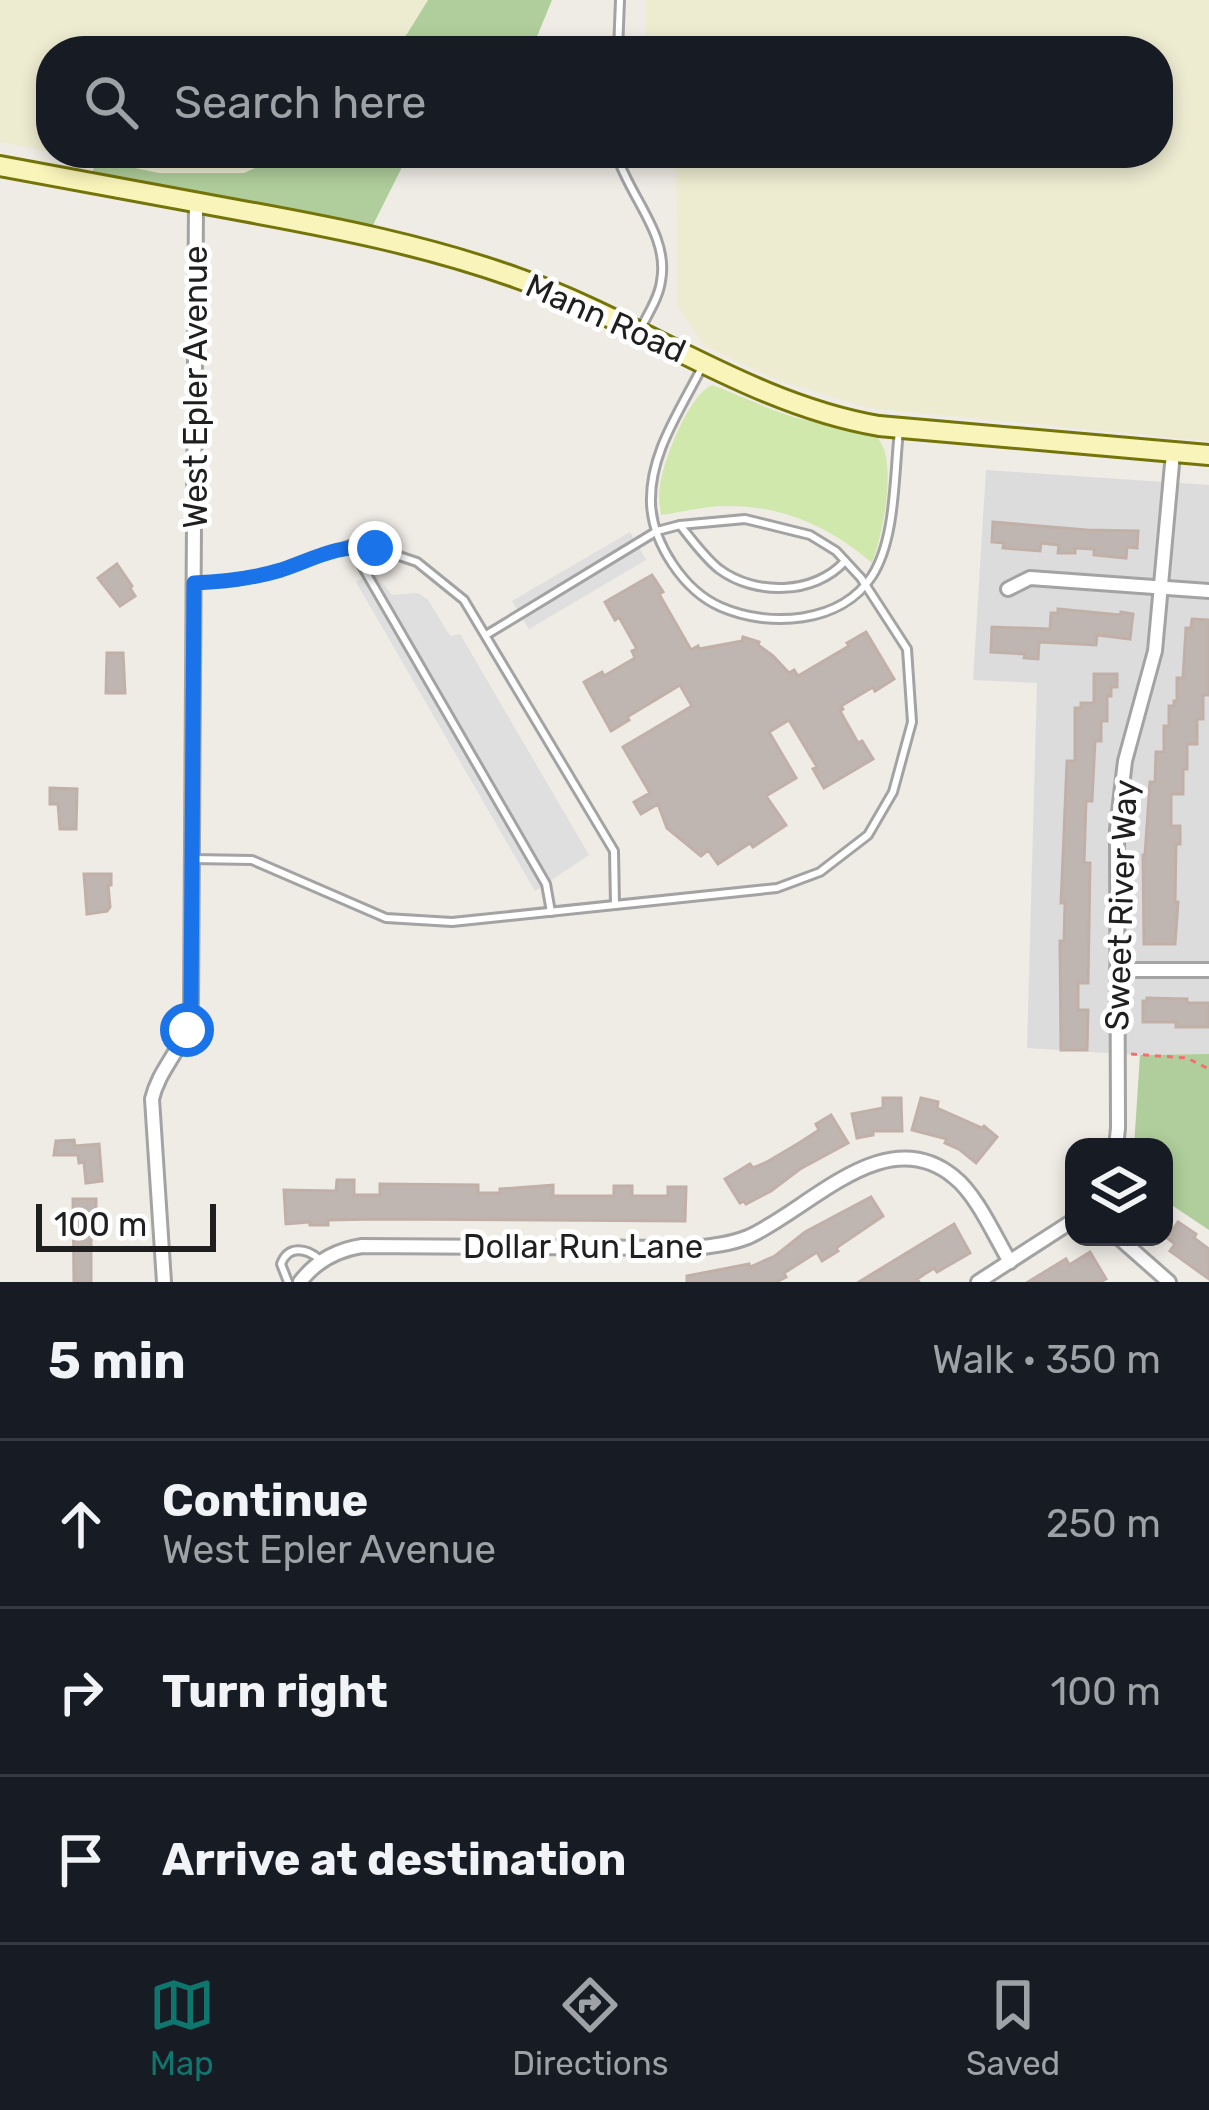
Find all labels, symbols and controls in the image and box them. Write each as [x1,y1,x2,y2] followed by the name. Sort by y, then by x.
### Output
[36,36,1173,168] search box
[78,69,144,135] icon: search
[174,76,426,129] text: Search here
[176,246,215,528] street label: West Epler Avenue
[520,265,692,371] street label: Mann Road
[348,521,402,575] route end
[1097,779,1145,1031] street label: Sweet River Way
[160,1003,214,1057] route start
[1065,1138,1173,1246] map controls
[1065,1138,1173,1246] button: layers
[36,1198,216,1251] scale bar
[54,1205,147,1244] text: 100 m
[463,1227,703,1266] street label: Dollar Run Lane
[48,1330,186,1391] text: 5 min
[932,1337,1161,1383] text: Walk · 350 m
[162,1474,368,1527] text: Continue
[48,1491,114,1557] icon: ahead
[1046,1501,1161,1547] text: 250 m
[162,1527,496,1573] text: West Epler Avenue
[48,1659,114,1725] icon: right
[162,1665,388,1718] text: Turn right
[1051,1669,1161,1715] text: 100 m
[48,1827,114,1893] icon: arrive
[162,1833,627,1886] text: Arrive at destination
[149,1972,215,2083] tab: Map
[512,1972,669,2083] tab: Directions
[966,1972,1060,2083] tab: Saved

